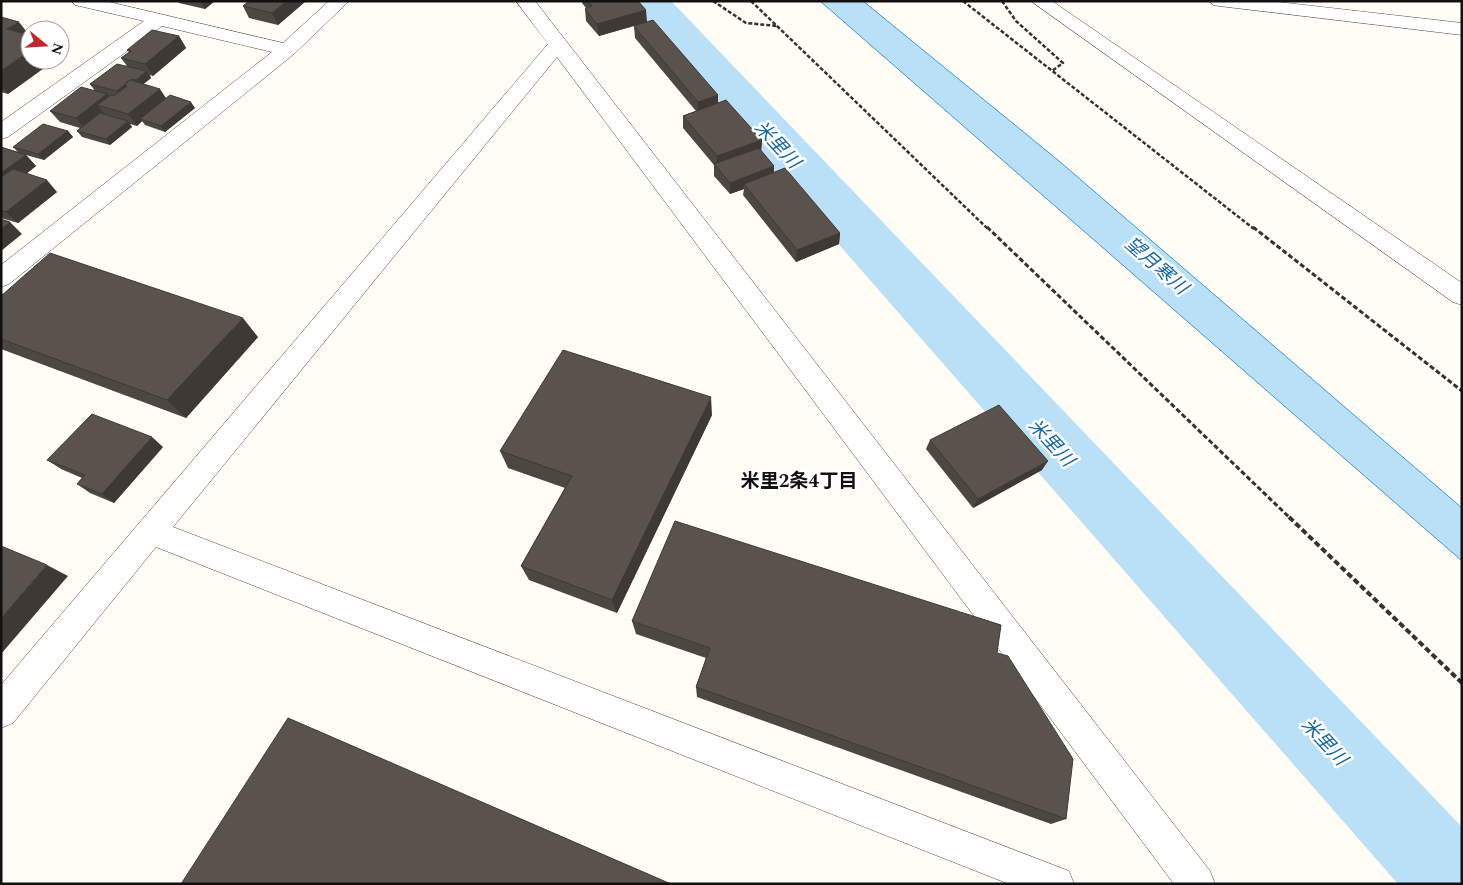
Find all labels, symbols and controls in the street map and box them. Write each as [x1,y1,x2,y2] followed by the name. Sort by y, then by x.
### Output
[20,20,70,70] north arrow
[45,40,69,58] text: N
[747,114,808,177] water label: 米里川
[1118,230,1196,303] water label: 望月寒川
[1021,412,1082,475] water label: 米里川
[741,467,857,496] district label: 米里2条4丁目
[1294,711,1355,774] water label: 米里川

